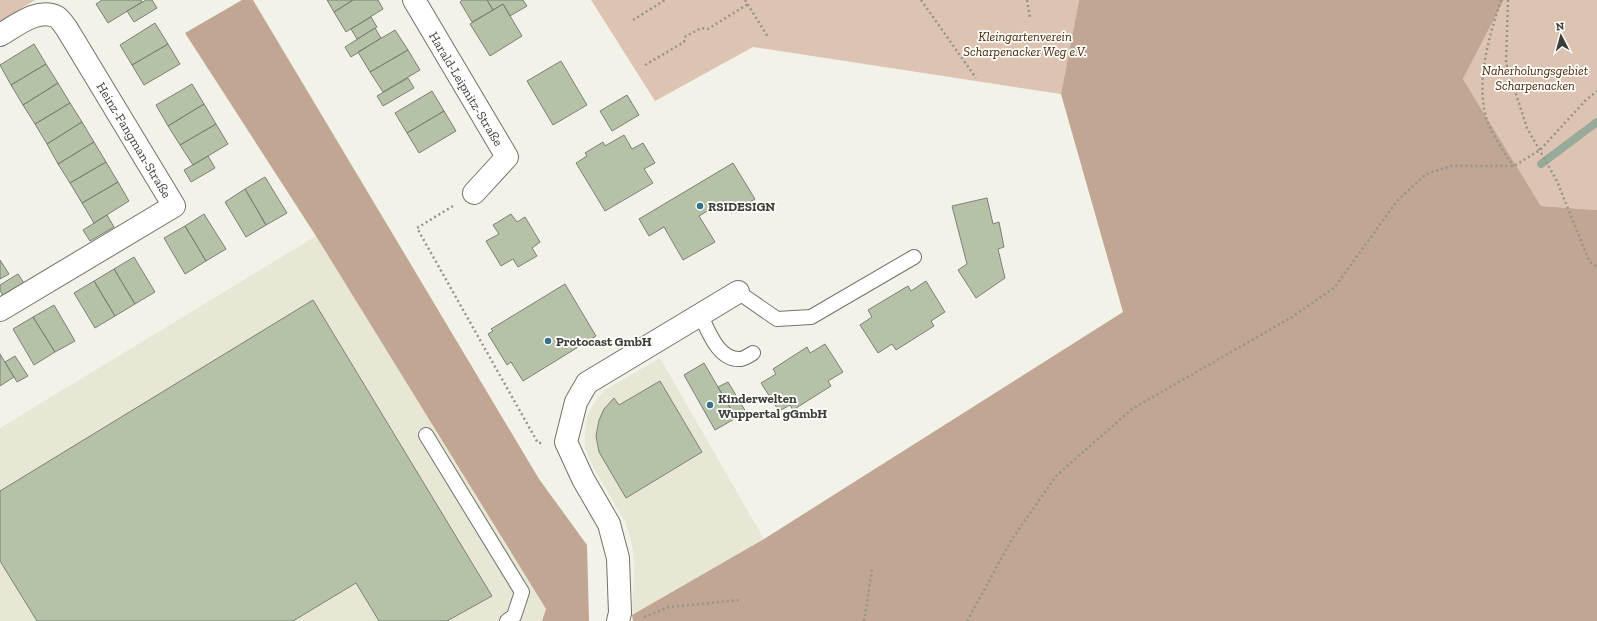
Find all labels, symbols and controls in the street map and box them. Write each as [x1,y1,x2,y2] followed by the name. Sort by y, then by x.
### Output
[1541,16,1581,56] north arrow
[1555,20,1565,33] text: N
[426,29,506,149] street label: Harald-Leipnitz-Straße
[963,29,1087,59] park label: Kleingartenverein Scharpenacker Weg e.V.
[1482,63,1589,93] park label: Naherholungsgebiet Scharpenacken
[94,79,174,201] street label: Heinz-Fangman-Straße
[708,199,775,214] place label: RSIDESIGN
[695,201,705,211] marker: RSIDESIGN
[556,334,652,349] place label: Protocast GmbH
[543,336,553,346] marker: Protocast GmbH
[718,391,827,421] place label: Kinderwelten Wuppertal gGmbH
[705,400,715,410] marker: Kinderwelten Wuppertal gGmbH

